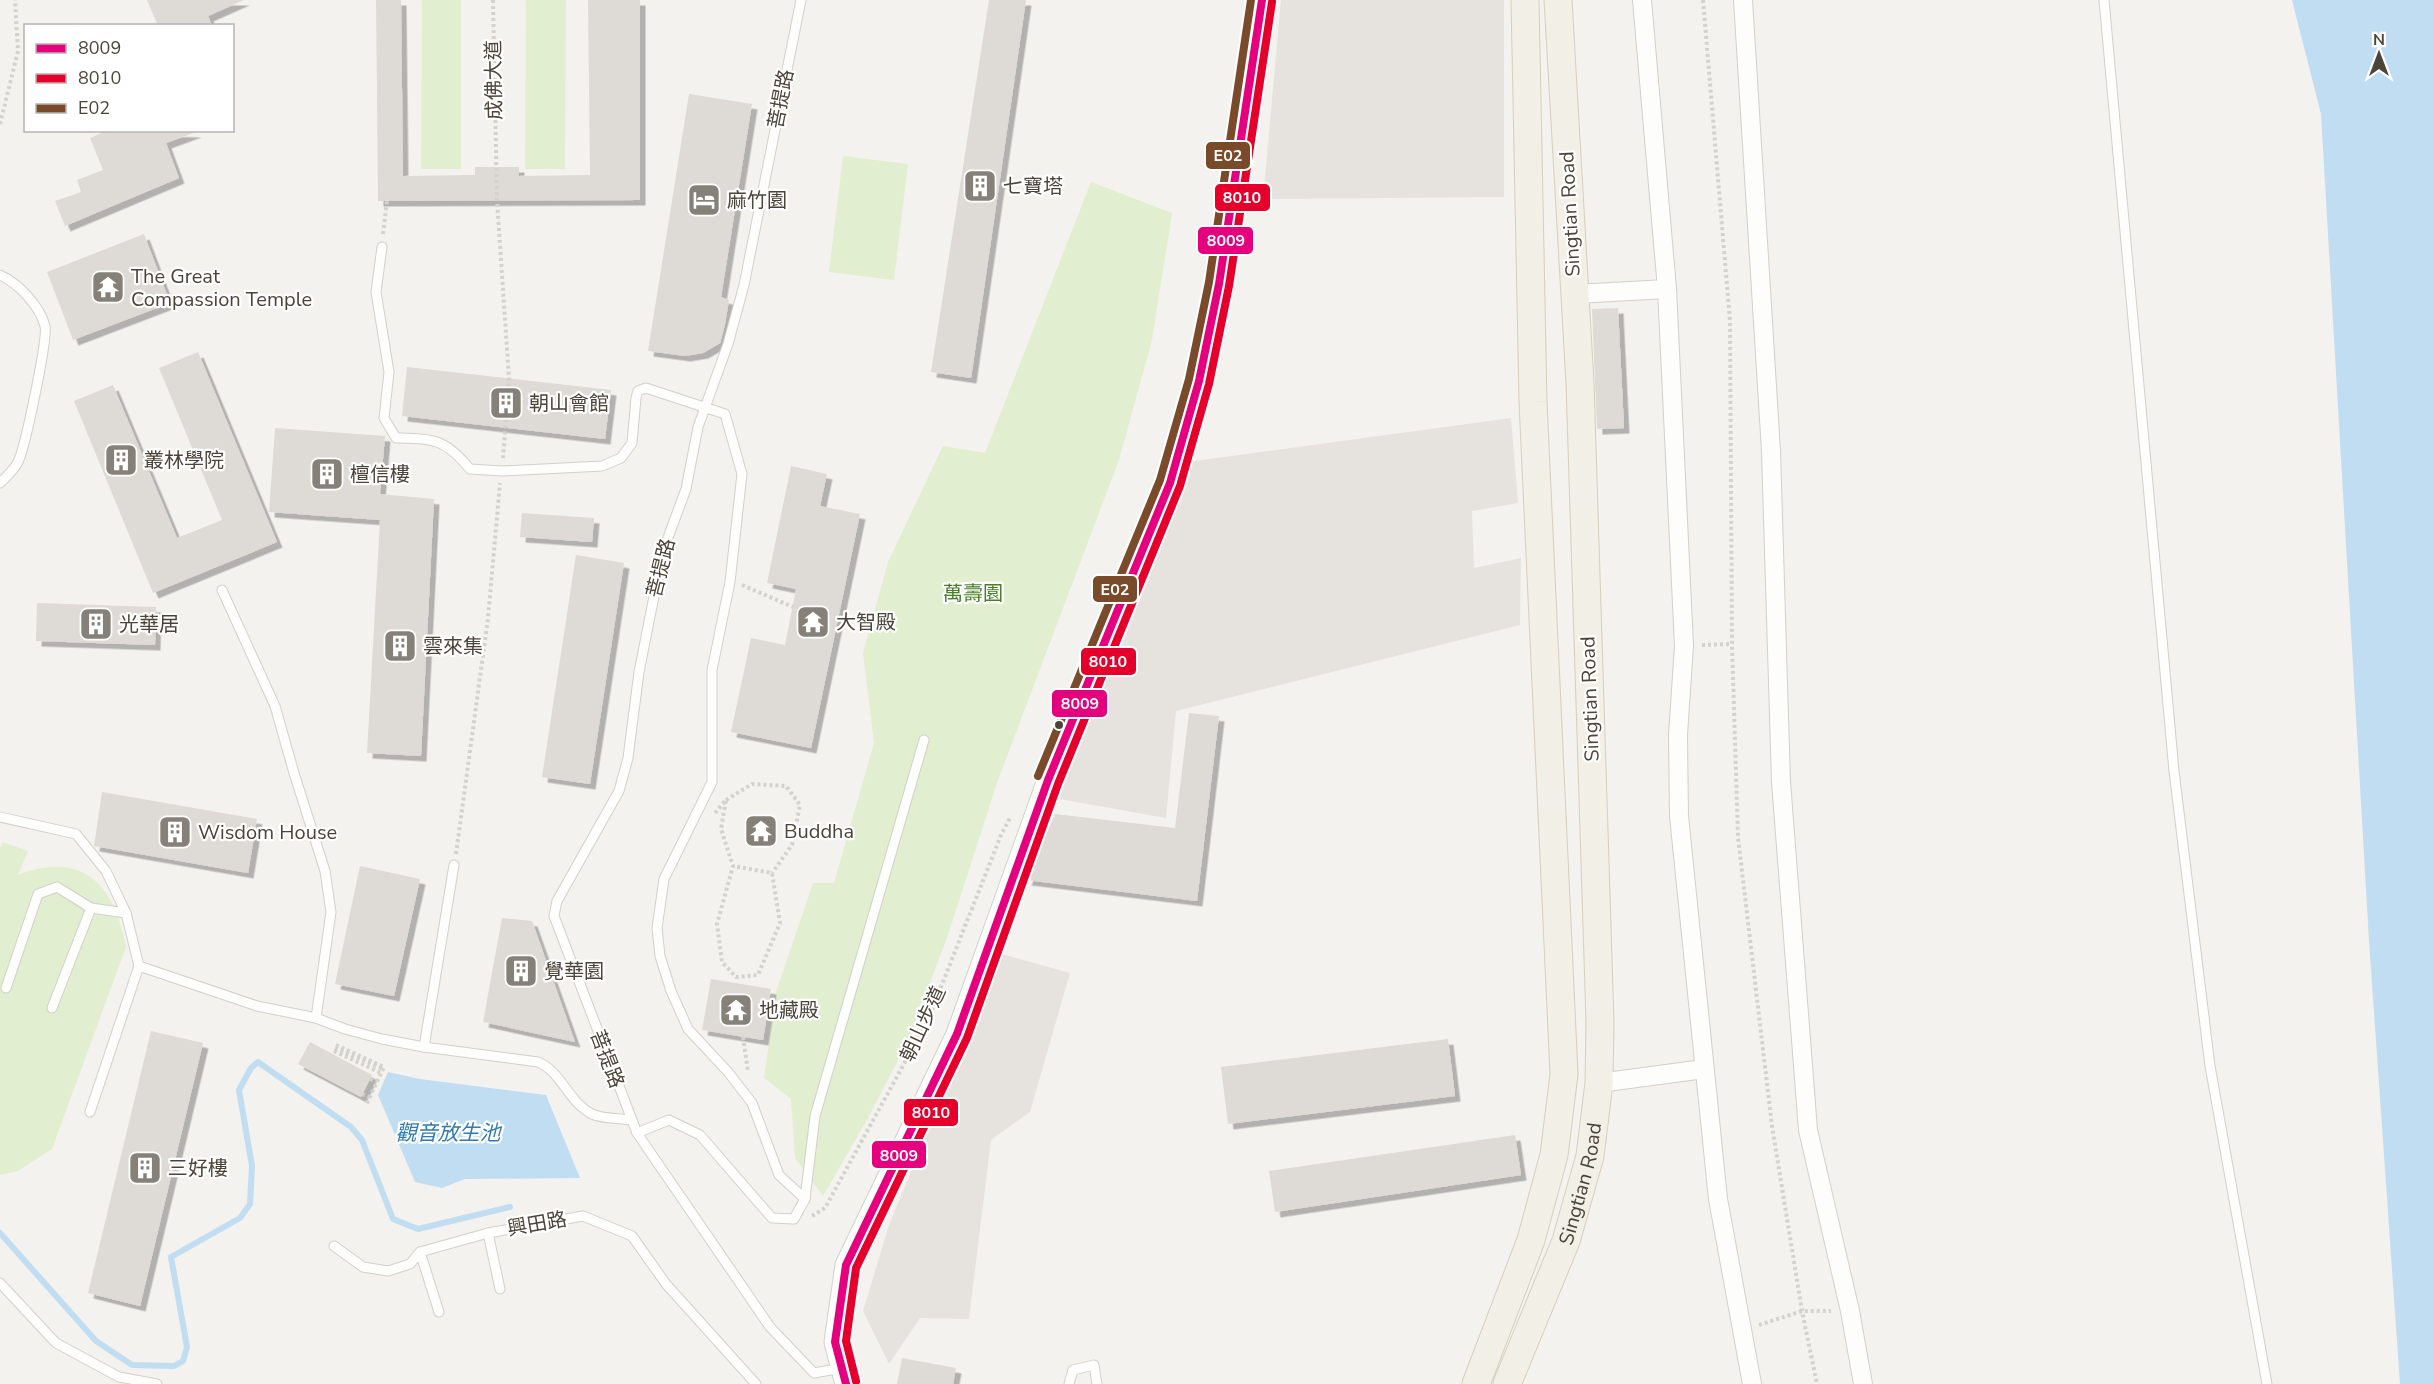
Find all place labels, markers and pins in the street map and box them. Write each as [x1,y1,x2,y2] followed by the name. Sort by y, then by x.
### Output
[962,168,998,204] building icon: 七寶塔
[1003,173,1063,200] place label: 七寶塔
[686,182,722,218] hotel icon: 麻竹園
[727,187,787,214] place label: 麻竹園
[131,263,312,313] place label: The Great Compassion Temple
[90,269,126,305] temple icon: The Great Compassion Temple
[488,385,524,421] building icon: 朝山會館
[529,390,609,417] place label: 朝山會館
[103,442,139,478] building icon: 叢林學院
[144,447,224,474] place label: 叢林學院
[309,456,345,492] building icon: 檀信樓
[350,461,410,488] place label: 檀信樓
[795,604,831,640] temple icon: 大智殿
[78,606,114,642] building icon: 光華居
[836,609,896,636] place label: 大智殿
[119,611,179,638] place label: 光華居
[382,628,418,664] building icon: 雲來集
[423,633,483,660] place label: 雲來集
[1053,719,1065,731] unlabelled marker
[743,813,779,849] temple icon: Buddha
[157,814,193,850] building icon: Wisdom House
[784,818,854,845] place label: Buddha
[198,819,337,846] place label: Wisdom House
[503,953,539,989] building icon: 覺華園
[544,958,604,985] place label: 覺華園
[718,992,754,1028] temple icon: 地藏殿
[759,997,819,1024] place label: 地藏殿
[127,1150,163,1186] building icon: 三好樓
[168,1155,228,1182] place label: 三好樓

